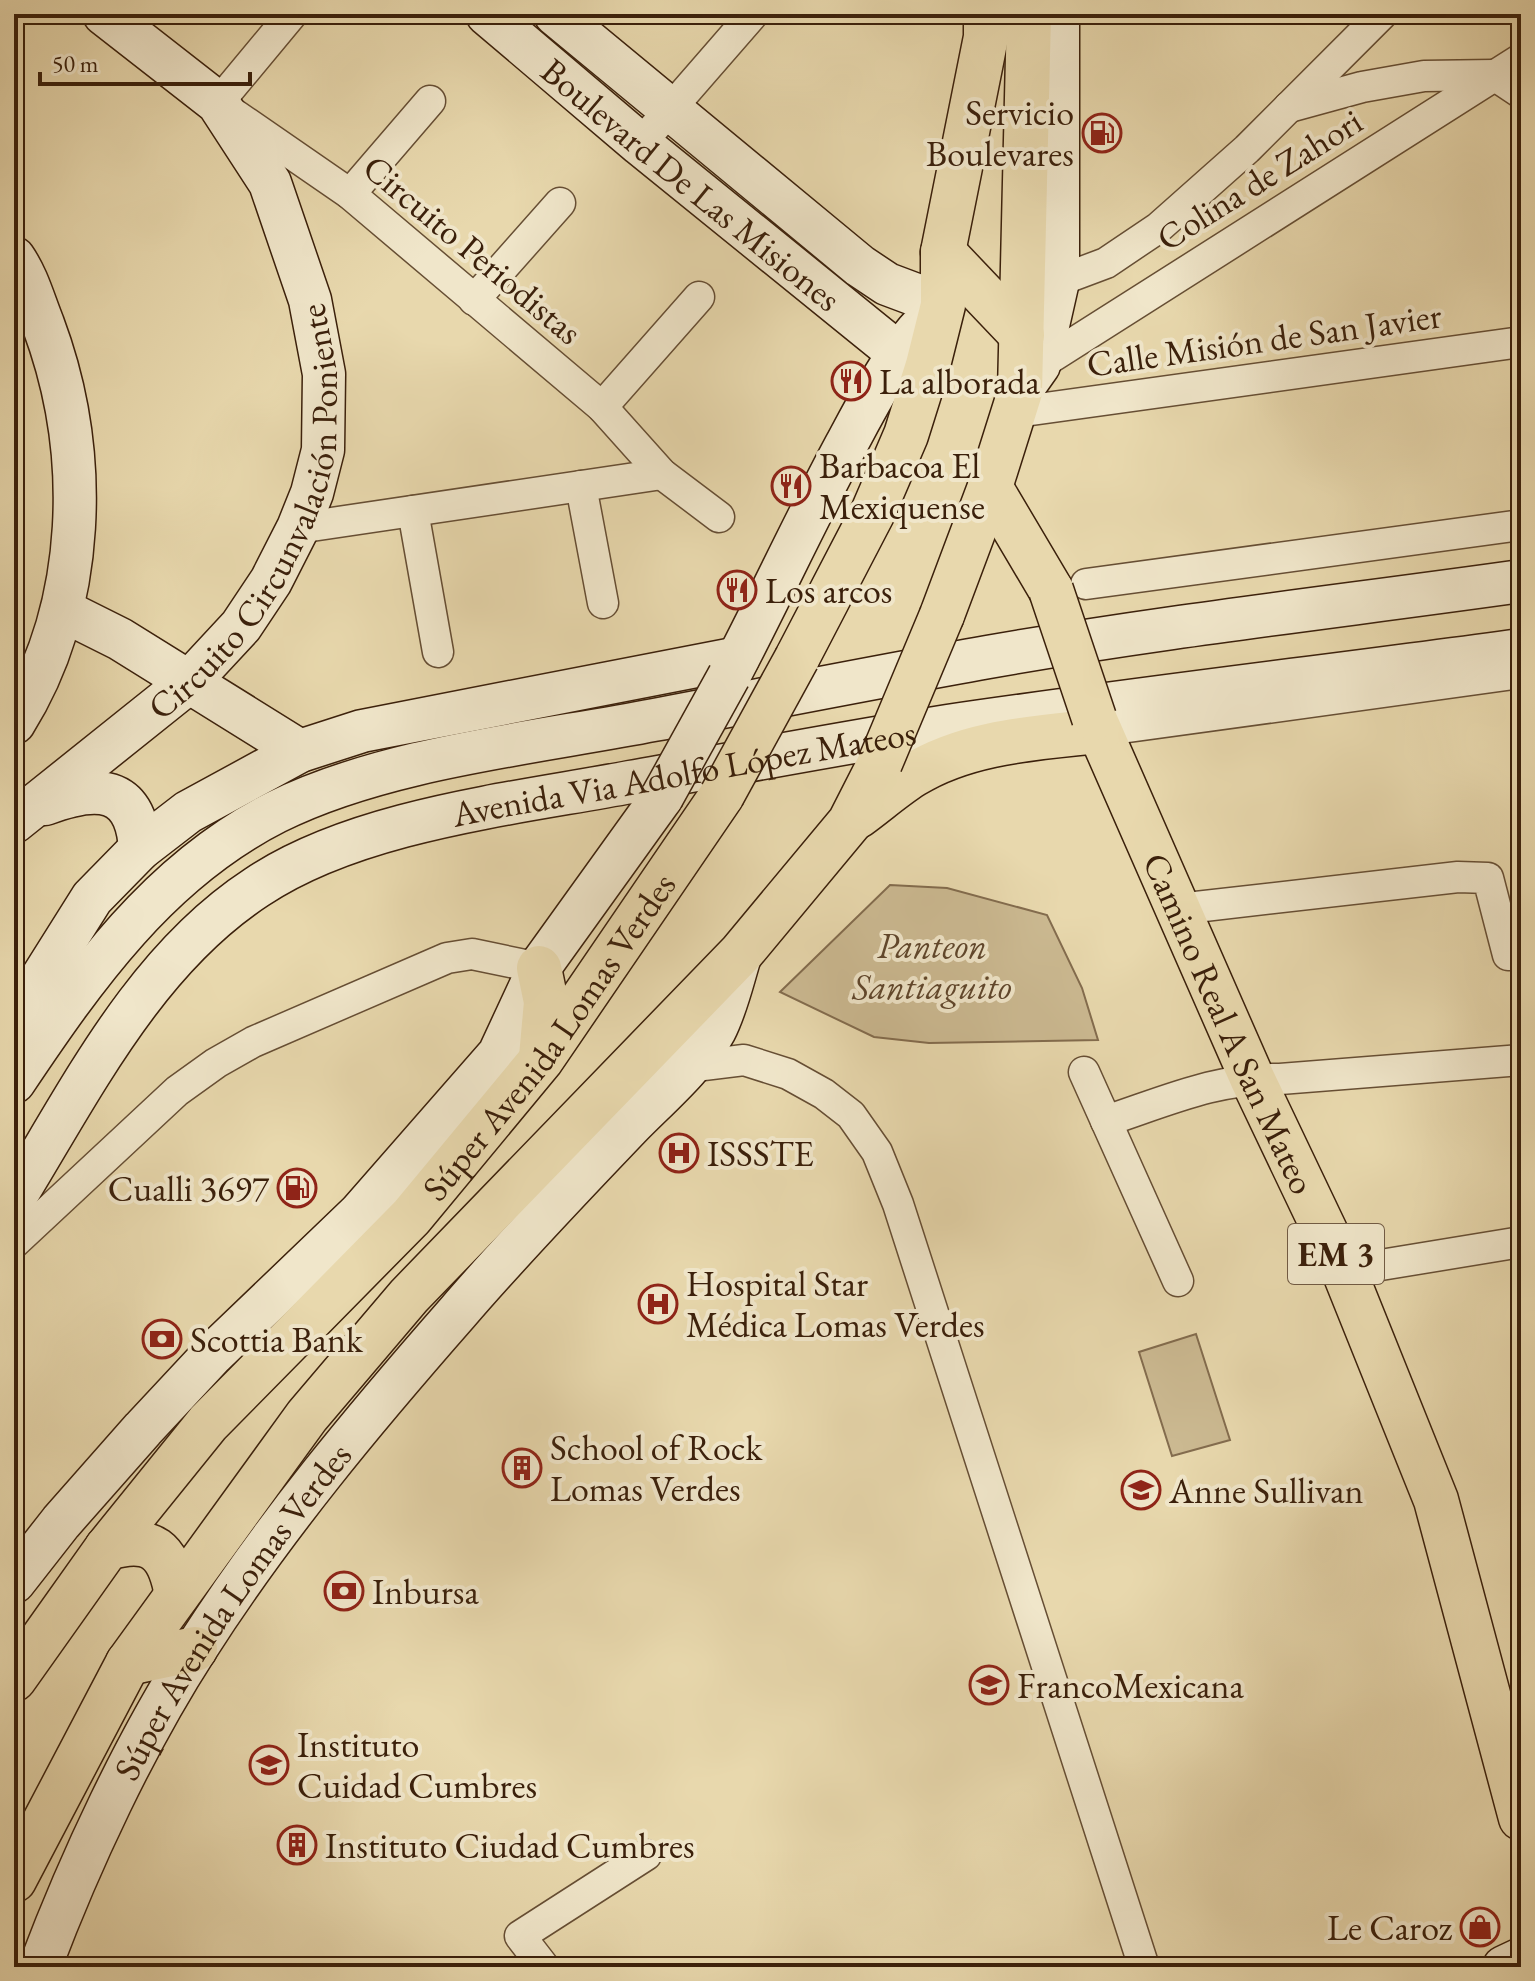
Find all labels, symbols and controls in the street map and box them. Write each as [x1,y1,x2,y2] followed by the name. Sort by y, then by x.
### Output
[40,36,250,86] scale bar
[531,47,851,322] street label: Boulevard De Las Misiones
[52,48,99,79] text: 50 m
[926,89,1074,177] place label: Servicio Boulevares
[1148,98,1371,261] street label: Colina de Zahori
[1081,112,1123,154] fuel station icon: Servicio Boulevares
[353,144,592,355] street label: Circuito Periodistas
[1084,291,1444,388] street label: Calle Misión de San Javier
[138,300,348,730] street label: Circuito Circunvalación Poniente
[879,358,1041,405] place label: La alborada
[830,360,872,402] restaurant icon: La alborada
[819,442,985,530] place label: Barbacoa El Mexiquense
[770,465,812,507] restaurant icon: Barbacoa El Mexiquense
[765,567,892,614] place label: Los arcos
[716,569,758,611] restaurant icon: Los arcos
[447,709,919,838] street label: Avenida Via Adolfo López Mateos
[1132,846,1327,1202] street label: Camino Real A San Mateo
[412,863,686,1210] street label: Súper Avenida Lomas Verdes
[851,922,1012,1010] park label: Panteon Santiaguito
[707,1130,814,1177] place label: ISSSTE
[658,1132,700,1174] hospital icon: ISSSTE
[108,1165,270,1212] place label: Cualli 3697
[276,1167,318,1209] fuel station icon: Cualli 3697
[1288,1224,1384,1284] road number: EM 3
[686,1260,985,1348] place label: Hospital Star Médica Lomas Verdes
[637,1283,679,1325] hospital icon: Hospital Star Médica Lomas Verdes
[190,1316,364,1363] place label: Scottia Bank
[141,1318,183,1360] bank icon: Scottia Bank
[550,1424,763,1512] place label: School of Rock Lomas Verdes
[103,1433,362,1788] street label: Súper Avenida Lomas Verdes
[501,1447,543,1489] building icon: School of Rock Lomas Verdes
[1168,1467,1364,1514] place label: Anne Sullivan
[1120,1469,1162,1511] school or university icon: Anne Sullivan
[372,1568,479,1615] place label: Inbursa
[323,1570,365,1612] bank icon: Inbursa
[1017,1662,1245,1709] place label: FrancoMexicana
[968,1664,1010,1706] school or university icon: FrancoMexicana
[297,1721,537,1809] place label: Instituto Cuidad Cumbres
[248,1744,290,1786] school or university icon: Instituto Cuidad Cumbres
[325,1822,695,1869] place label: Instituto Ciudad Cumbres
[276,1824,318,1866] building icon: Instituto Ciudad Cumbres
[1327,1904,1452,1951] place label: Le Caroz
[1459,1906,1501,1948] shop icon: Le Caroz

